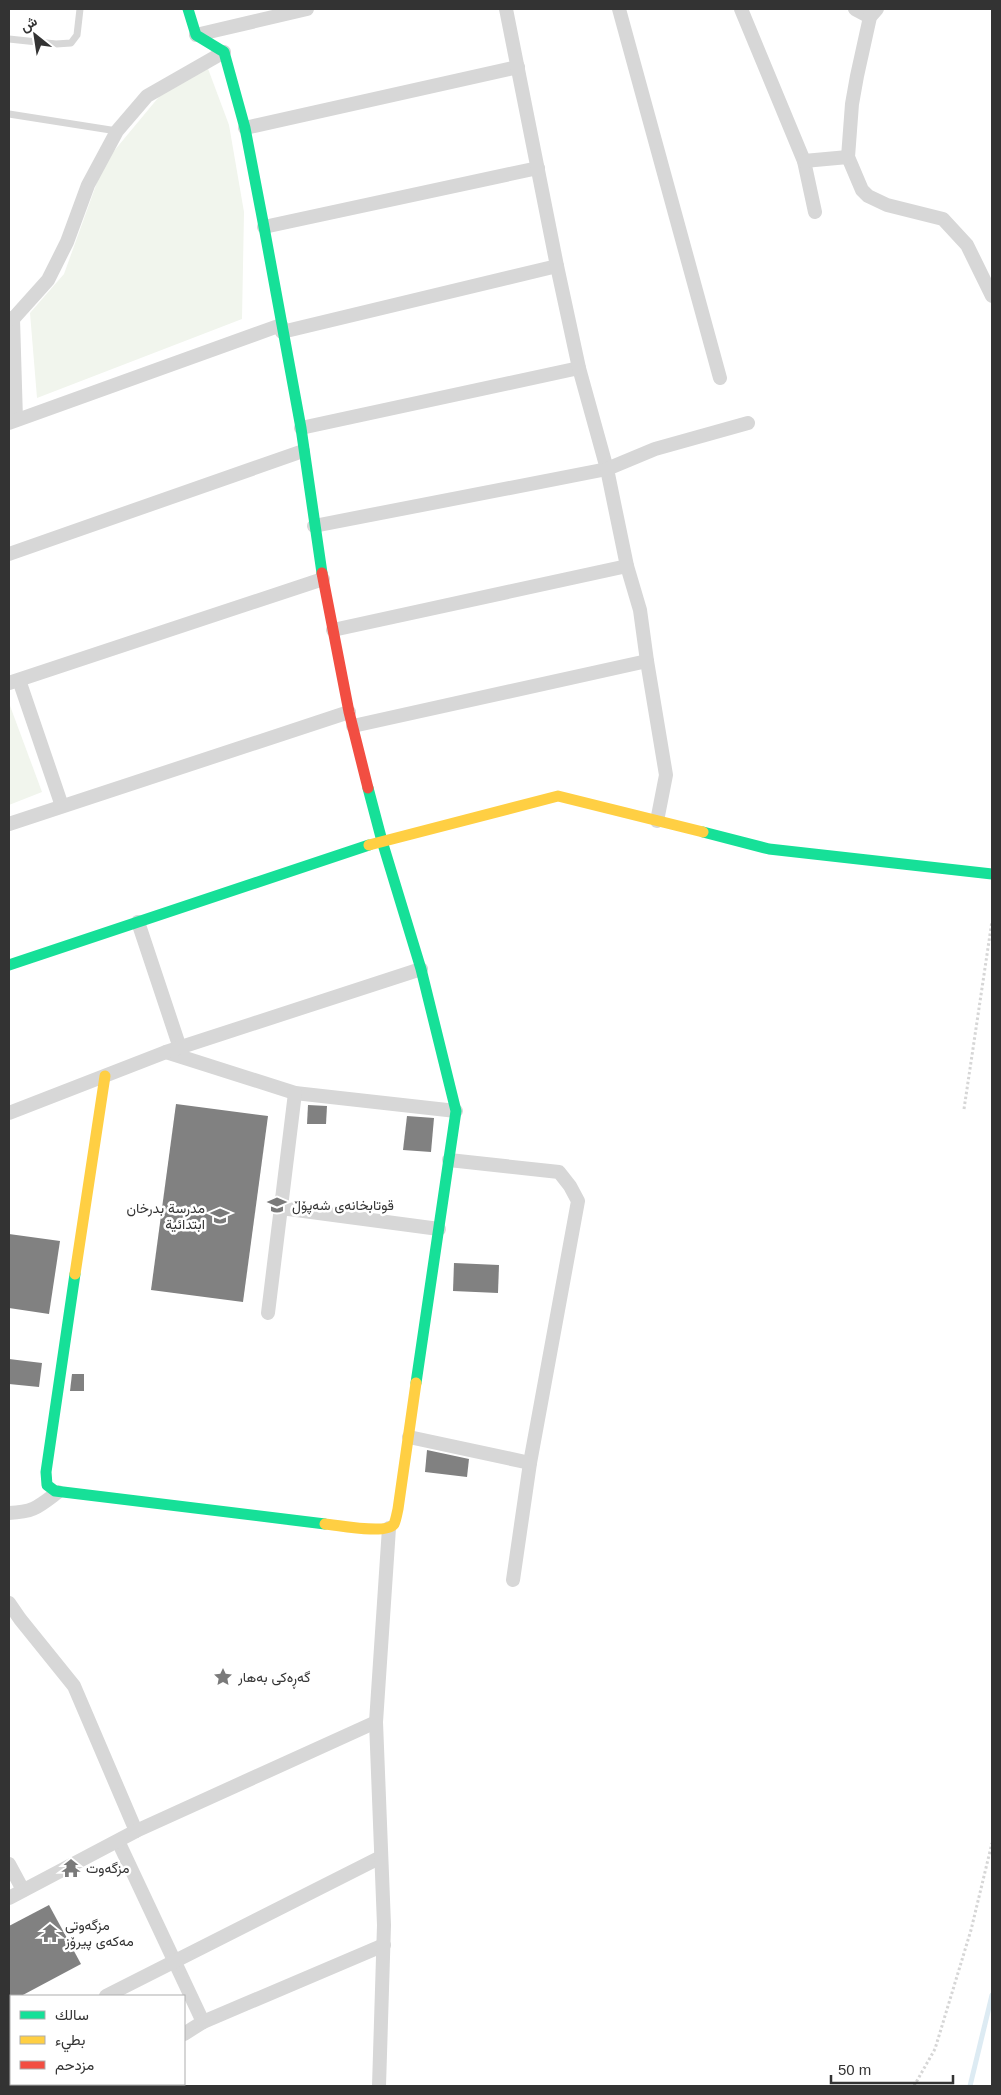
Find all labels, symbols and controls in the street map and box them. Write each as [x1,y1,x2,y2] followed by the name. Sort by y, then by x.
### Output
[10,10,60,60] north arrow
[17,13,40,36] text: ش
[266,1194,288,1216] school or university icon: قوتابخانەی شەپۆڵ
[292,1197,394,1215] place label: قوتابخانەی شەپۆڵ
[126,1200,205,1233] place label: مدرسة بدرخان ابتدائية
[209,1205,231,1227] school or university icon: مدرسة بدرخان ابتدائية
[212,1666,234,1688] place icon: گەڕەکی بەهار
[237,1669,310,1689] place label: گەڕەکی بەهار
[60,1857,82,1879] temple icon: مزگەوت
[86,1860,130,1877] place label: مزگەوت
[64,1917,134,1951] place label: مزگەوتی مەکەی پیرۆز
[39,1922,61,1944] temple icon: مزگەوتی مەکەی پیرۆز
[10,1995,185,2085] legend
[55,2006,89,2023] text: سالك
[55,2031,85,2053] text: بطيء
[831,2052,954,2084] scale bar
[55,2056,94,2075] text: مزدحم
[838,2061,871,2078] text: 50 m

